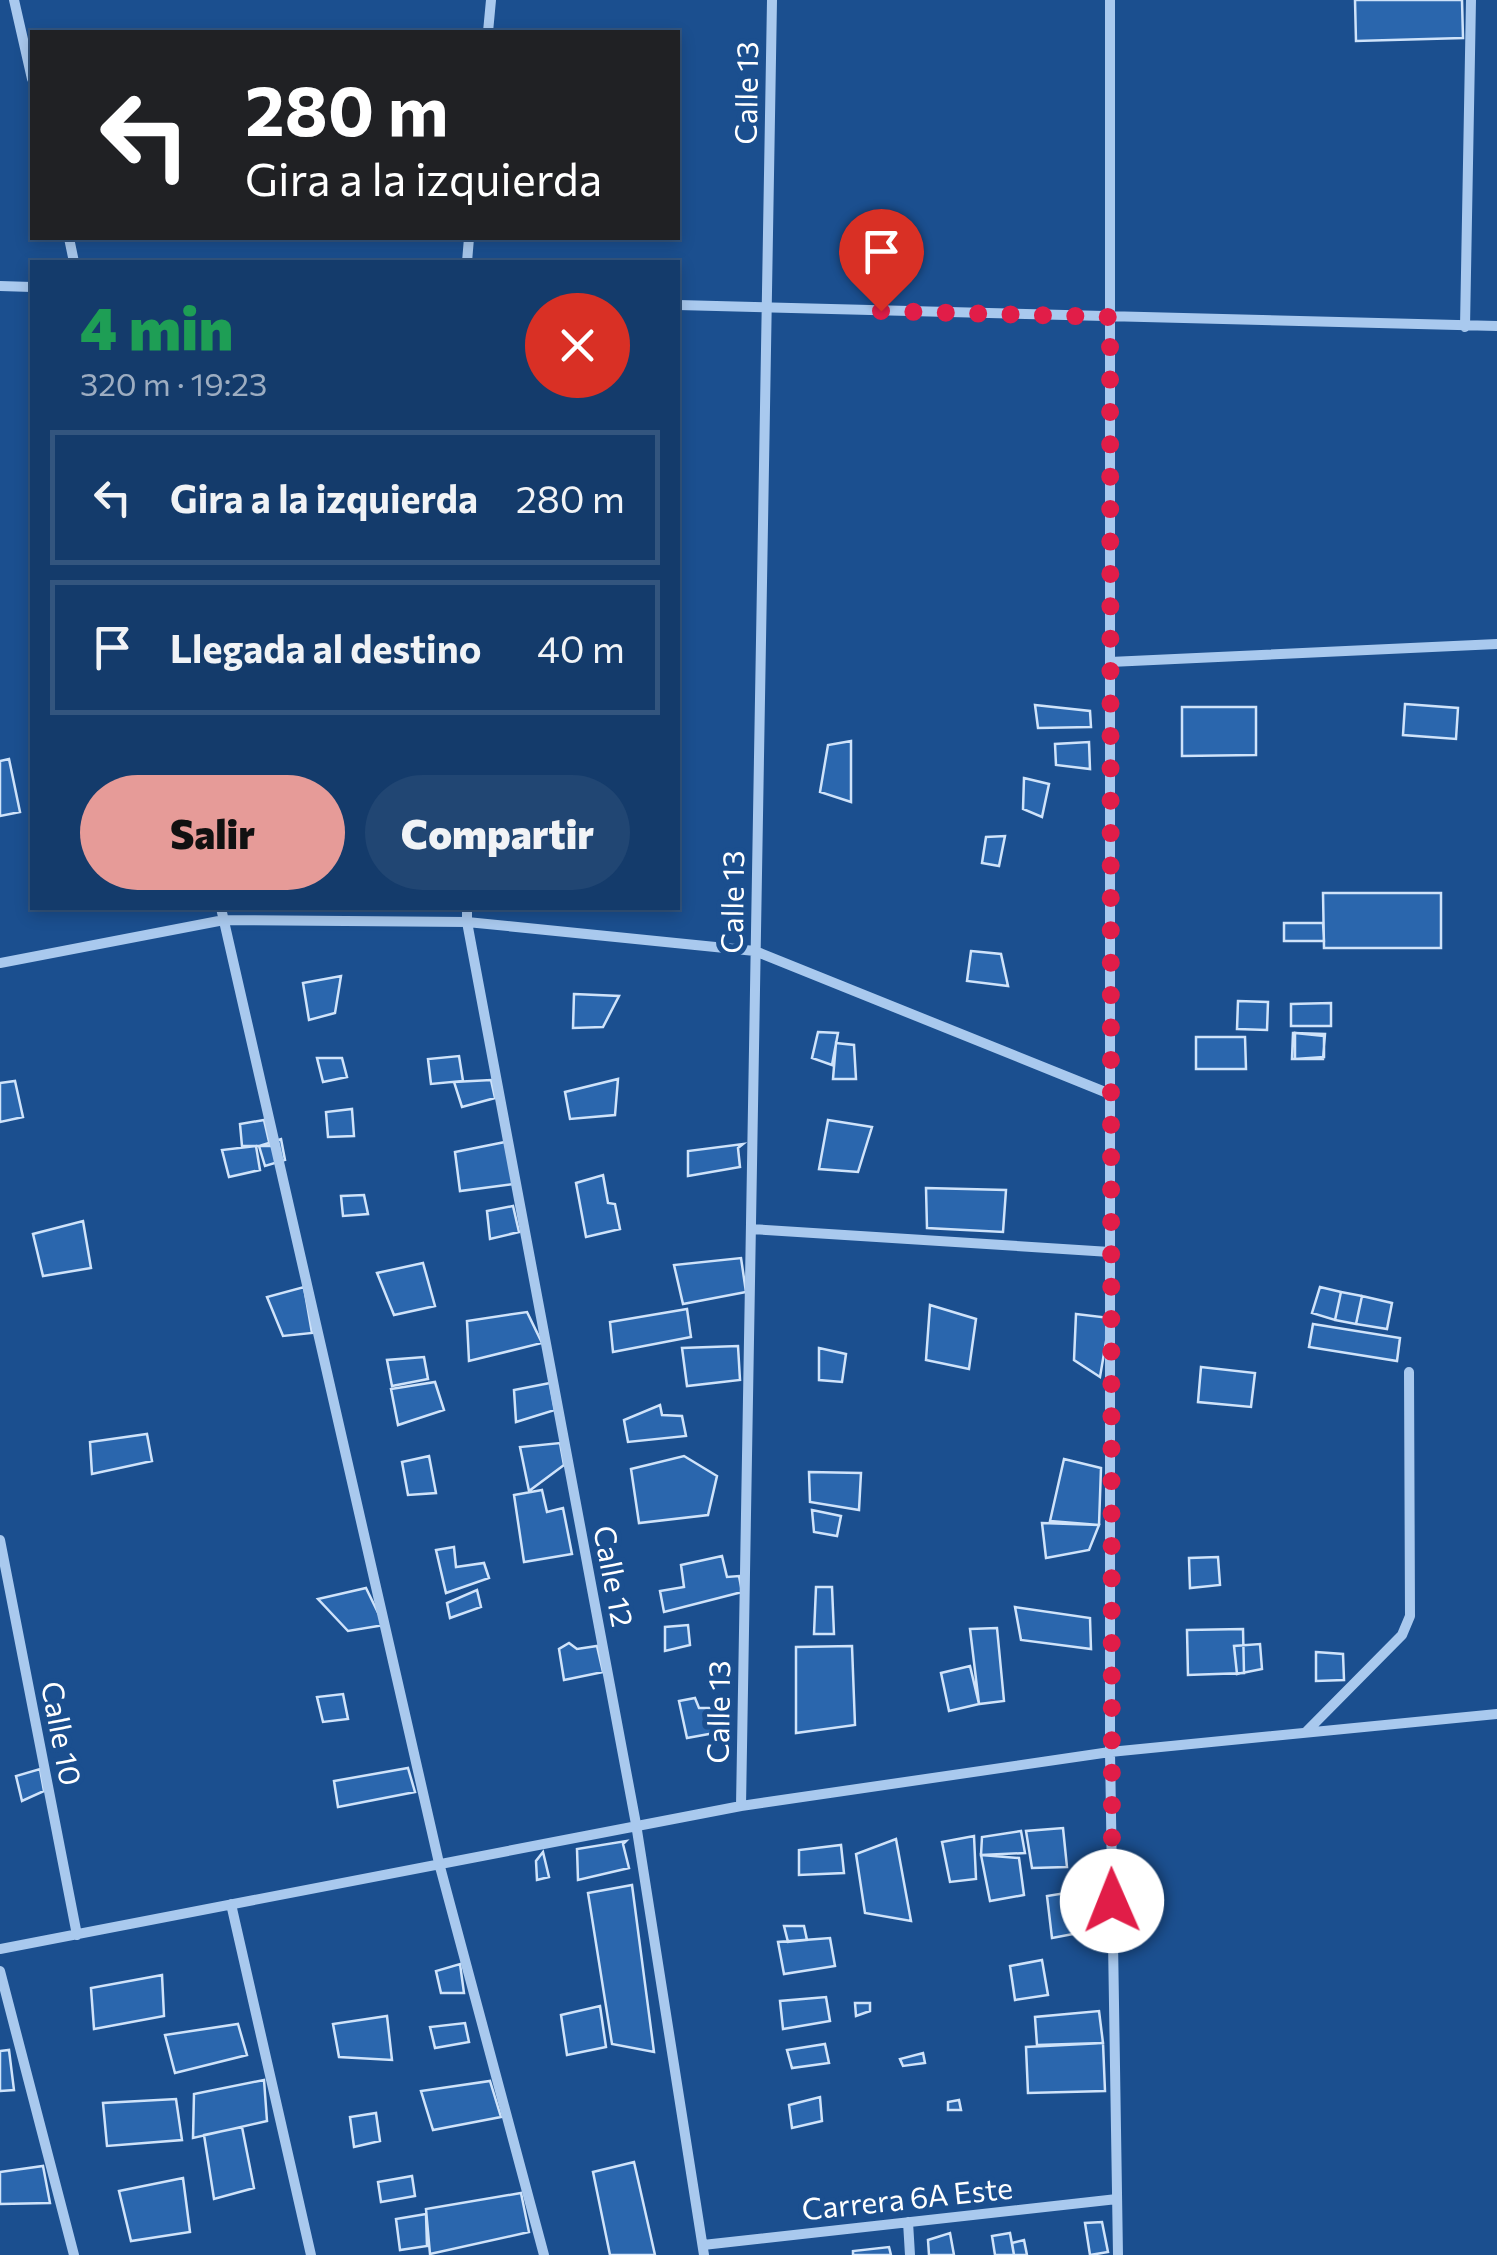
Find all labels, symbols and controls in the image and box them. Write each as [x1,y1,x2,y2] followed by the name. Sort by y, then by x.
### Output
[726,41,764,145] street label: Calle 13
[245,65,449,150] text: 280 m
[80,70,210,200] icon: left
[245,150,602,205] text: Gira a la izquierda
[839,209,924,312] pin
[854,224,909,279] icon: arrive
[80,289,233,362] text: 4 min
[525,293,630,398] button: close
[80,363,267,403] text: 320 m · 19:23
[85,470,140,525] icon: left
[170,474,478,521] text: Gira a la izquierda
[516,474,625,521] text: 280 m
[85,620,140,675] icon: arrive
[170,624,481,671] text: Llegada al destino
[537,624,625,671] text: 40 m
[80,775,345,890] button: Salir
[365,775,630,890] button: Compartir
[712,850,750,954] street label: Calle 13
[587,1522,643,1630] street label: Calle 12
[698,1660,736,1764] street label: Calle 13
[35,1678,91,1788] street label: Calle 10
[1060,1849,1164,1953] position arrow
[800,2168,1014,2226] street label: Carrera 6A Este

